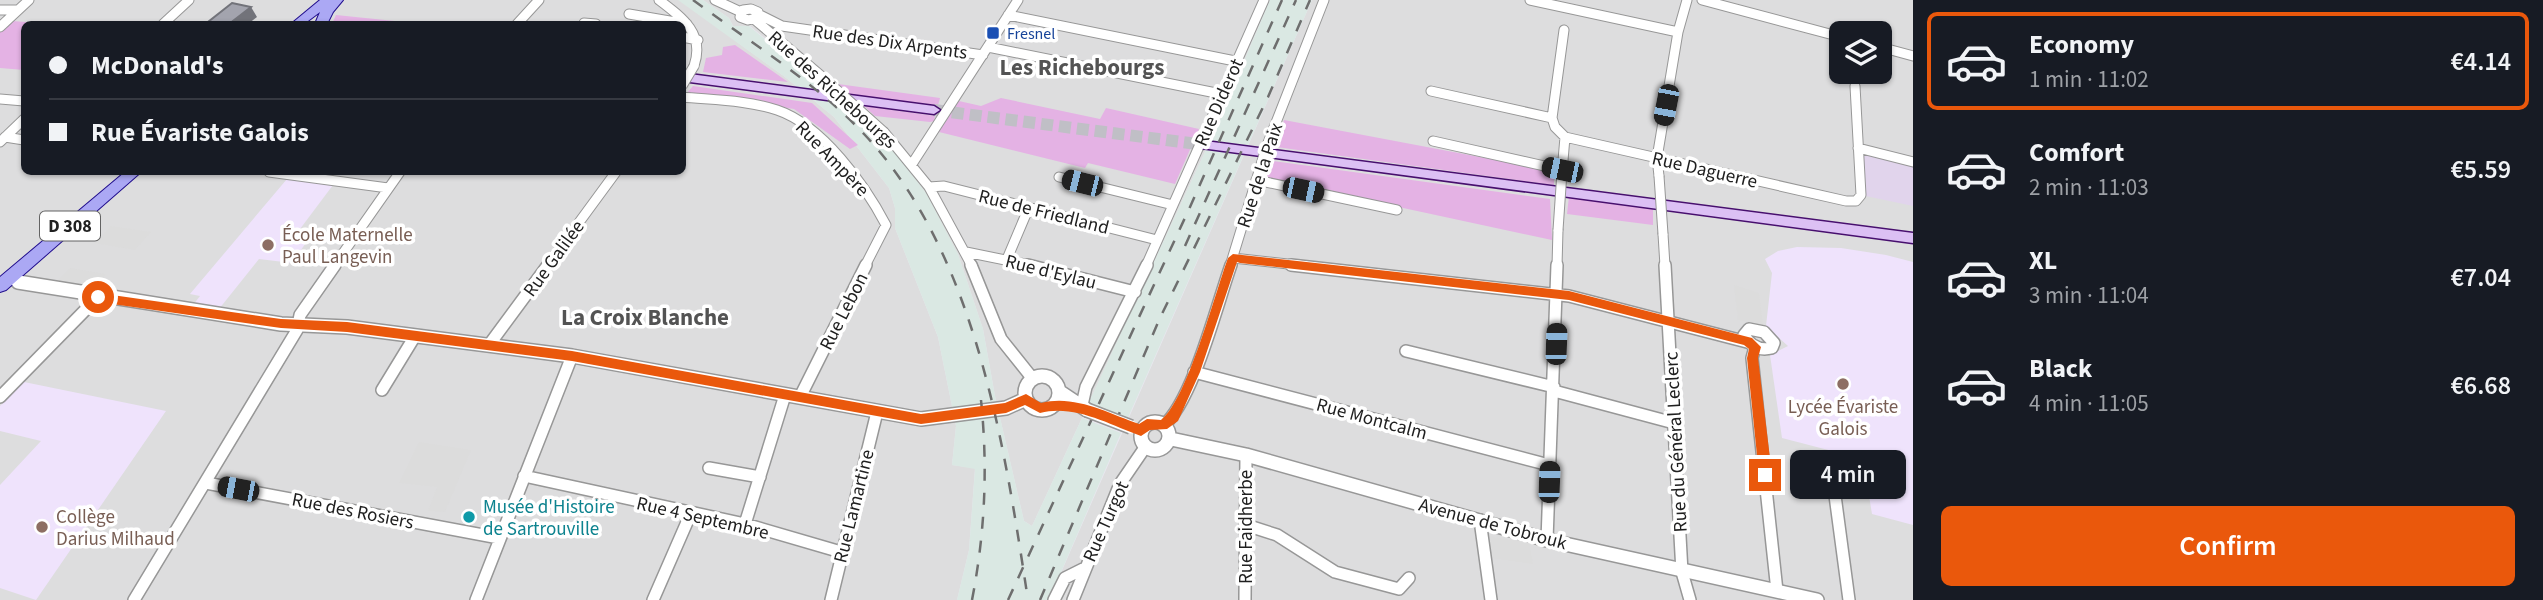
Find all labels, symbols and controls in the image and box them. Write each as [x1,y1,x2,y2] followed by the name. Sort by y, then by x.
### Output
[811,18,969,67] street label: Rue des Dix Arpents
[1829,21,1892,84] map controls
[1829,21,1892,84] button: layers
[1007,23,1055,45] place label: Fresnel
[762,25,902,155] street label: Rue des Richebourgs
[985,25,1001,41] marker: Fresnel
[2029,26,2134,63] text: Economy
[1945,30,2008,93] icon: car
[2450,43,2511,80] text: €4.14
[91,47,224,84] text: McDonald's
[1000,51,1164,84] district label: Les Richebourgs
[1188,54,1251,151] street label: Rue Diderot
[2029,63,2149,96] text: 1 min · 11:02
[1652,82,1681,128] car
[91,114,309,151] text: Rue Évariste Galois
[789,115,875,203] street label: Rue Ampère
[1231,119,1290,231] street label: Rue de la Paix
[2029,134,2124,171] text: Comfort
[1945,138,2008,201] icon: car
[1649,145,1760,196] street label: Rue Daguerre
[2450,151,2511,188] text: €5.59
[1540,155,1585,185] car
[1060,168,1105,198] car
[2029,171,2149,204] text: 2 min · 11:03
[1281,175,1326,205] car
[975,183,1112,242] street label: Rue de Friedland
[40,211,100,240] road number: D 308
[517,215,591,303] street label: Rue Galilée
[282,222,413,271] place label: École Maternelle Paul Langevin
[260,237,276,253] marker: École Maternelle Paul Langevin
[2029,242,2057,279] text: XL
[1945,246,2008,309] icon: car
[1002,248,1099,297] street label: Rue d'Eylau
[2450,259,2511,296] text: €7.04
[813,268,875,355] street label: Rue Lebon
[2029,279,2149,312] text: 3 min · 11:04
[82,281,114,313] route start
[561,301,729,334] district label: La Croix Blanche
[1545,323,1568,365] car
[2029,350,2092,387] text: Black
[1658,351,1695,533] street label: Rue du Général Leclerc
[1945,354,2008,417] icon: car
[2450,367,2511,404] text: €6.68
[1835,376,1851,392] marker: Lycée Évariste Galois
[2029,387,2149,420] text: 4 min · 11:05
[1313,392,1430,447] street label: Rue Montcalm
[1788,394,1898,443] place label: Lycée Évariste Galois
[827,447,882,566] street label: Rue Lamartine
[1790,450,1905,500] callout: 4 min
[1821,458,1875,491] text: 4 min
[1749,459,1781,491] route end
[1538,461,1561,503] car
[1233,470,1260,584] street label: Rue Faidherbe
[216,475,261,503] car
[1077,476,1136,566] street label: Rue Turgot
[290,486,416,537] street label: Rue des Rosiers
[634,490,772,547] street label: Rue 4 Septembre
[1416,492,1570,557] street label: Avenue de Tobrouk
[483,494,615,543] place label: Musée d'Histoire de Sartrouville
[56,504,175,553] place label: Collège Darius Milhaud
[1941,506,2515,586] button: Confirm
[461,509,477,525] marker: Musée d'Histoire de Sartrouville
[34,519,50,535] marker: Collège Darius Milhaud

